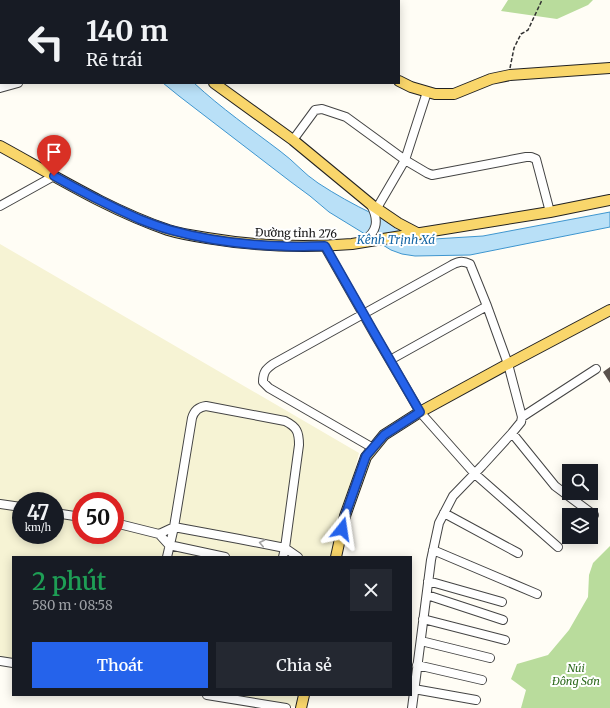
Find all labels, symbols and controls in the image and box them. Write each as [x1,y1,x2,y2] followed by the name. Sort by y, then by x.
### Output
[86,13,168,49] text: 140 m
[20,16,72,68] icon: left
[86,48,143,71] text: Rẽ trái
[37,135,71,176] pin
[43,141,65,163] icon: arrive
[255,225,337,241] street label: Đường tỉnh 276
[356,232,435,247] water label: Kênh Trịnh Xá
[562,464,598,544] map controls
[562,464,598,500] button: search
[72,492,124,544] speed limit sign: 50
[27,500,49,525] text: 47
[321,508,363,550] position arrow
[562,508,598,544] button: layers
[25,521,51,534] text: km/h
[259,540,265,548] one-way arrow
[32,566,106,597] text: 2 phút
[350,569,392,611] button: close
[32,597,113,614] text: 580 m · 08:58
[32,642,208,688] button: Thoát
[216,642,392,688] button: Chia sẻ
[551,661,600,688] park label: Núi Đông Sơn

